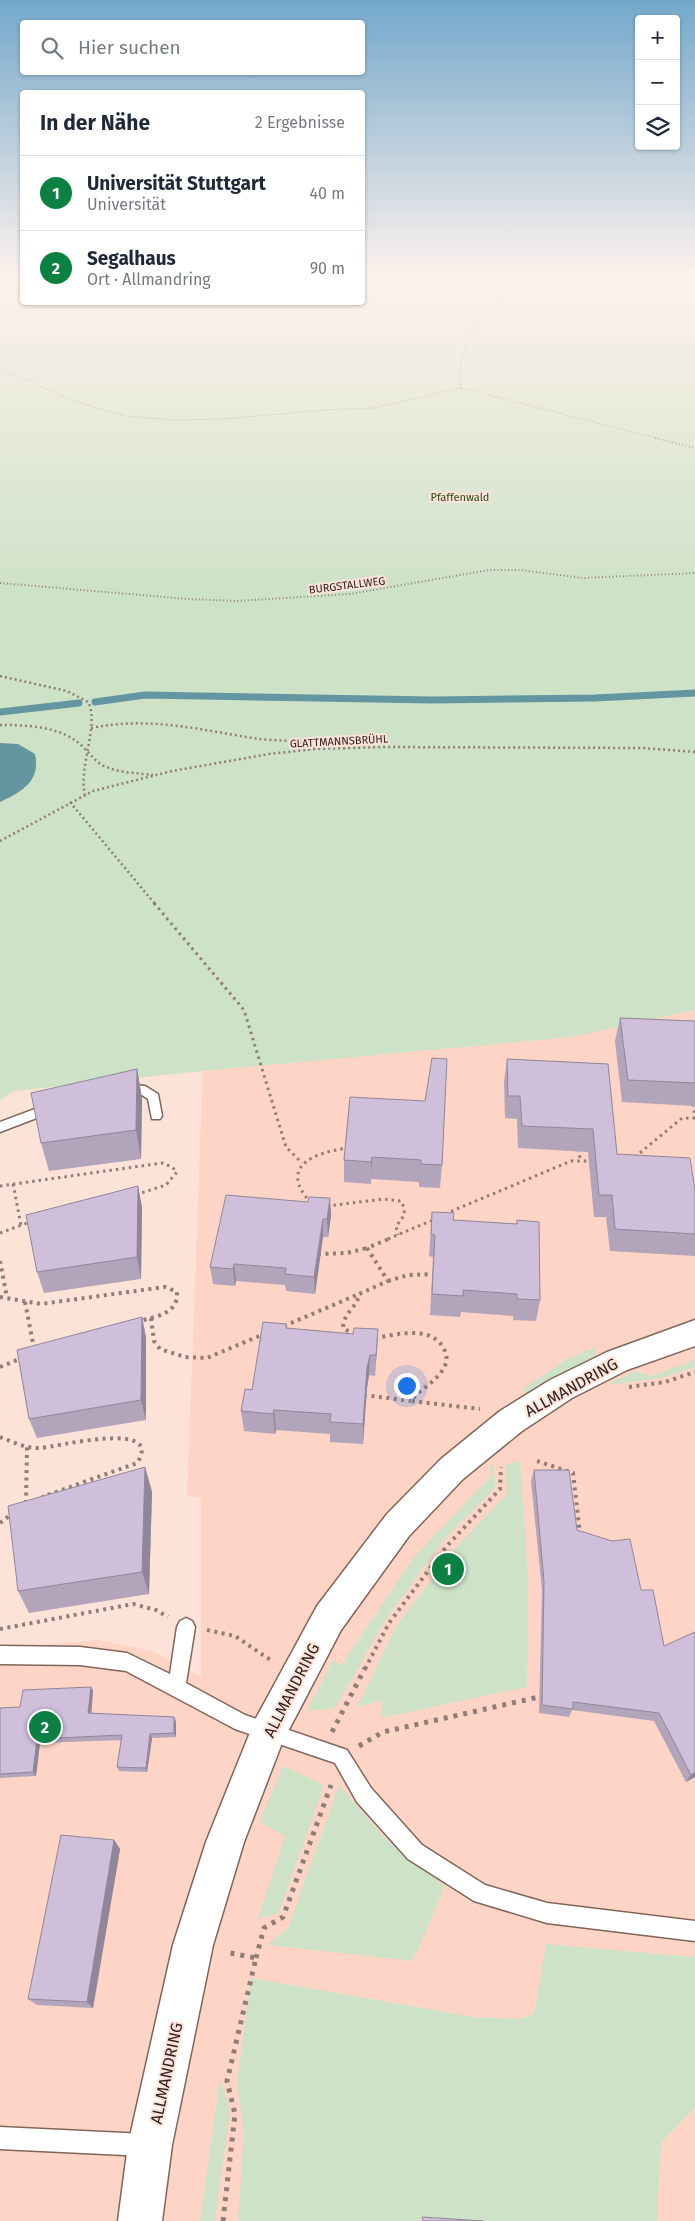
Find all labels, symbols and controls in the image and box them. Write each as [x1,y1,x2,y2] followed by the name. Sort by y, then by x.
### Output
[635,15,680,150] map controls
[635,15,680,60] button: +
[20,20,365,75] search box
[38,34,66,62] icon: search
[78,36,181,59] text: Hier suchen
[635,60,680,105] button: −
[635,105,680,150] button: layers
[40,110,150,136] text: In der Nähe
[255,113,345,132] text: 2 Ergebnisse
[87,172,266,195] text: Universität Stuttgart
[52,184,60,203] text: 1
[310,184,345,203] text: 40 m
[87,195,166,214] text: Universität
[87,247,176,270] text: Segalhaus
[52,259,60,278] text: 2
[310,259,345,278] text: 90 m
[87,270,211,289] text: Ort · Allmandring
[431,491,489,504] park label: Pfaffenwald
[308,574,386,597] street label: BURGSTALLWEG
[289,731,389,751] street label: GLATTMANNSBRÜHL
[521,1354,621,1421] street label: ALLMANDRING
[394,1373,420,1399] your location
[432,1550,464,1588] pin: 1
[260,1640,323,1741] street label: ALLMANDRING
[29,1708,61,1746] pin: 2
[146,2021,187,2126] street label: ALLMANDRING

